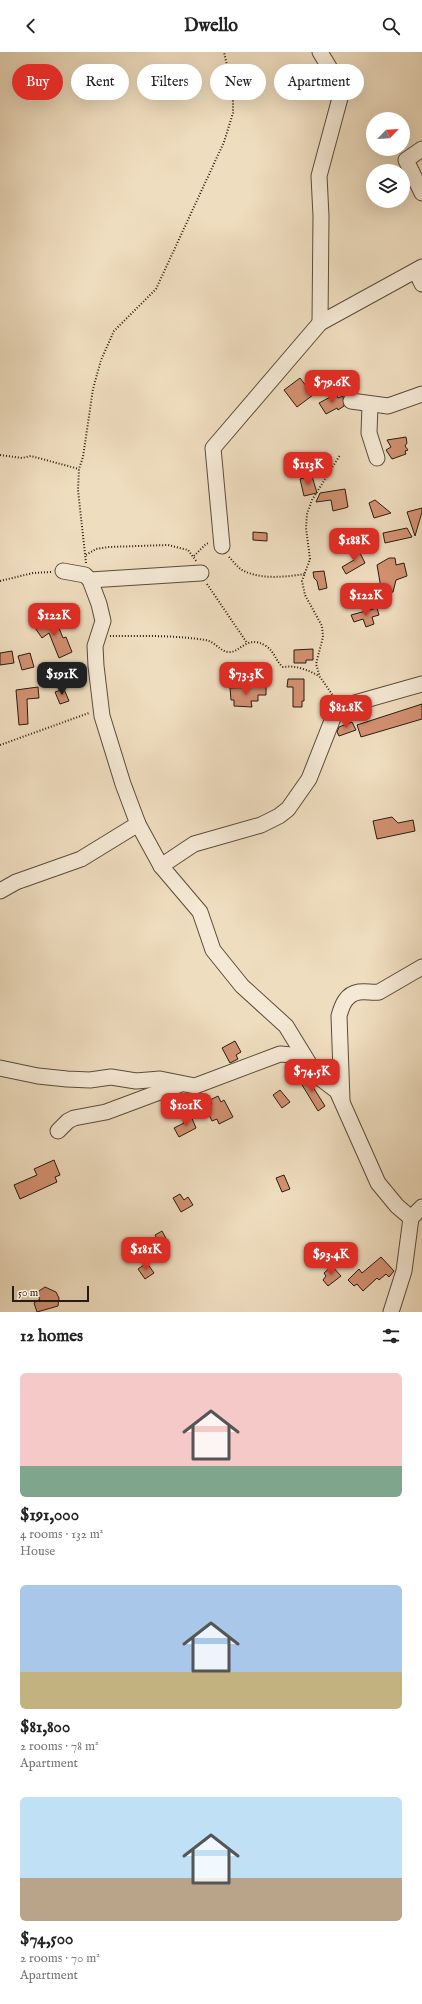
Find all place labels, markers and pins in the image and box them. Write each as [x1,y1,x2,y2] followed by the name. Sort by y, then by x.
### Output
[299,370,365,404] pin: $79.6K
[280,452,336,486] pin: $113K
[326,528,382,562] pin: $188K
[338,583,394,617] pin: $122K
[26,603,82,637] pin: $122K
[34,662,90,696] pin: $191K
[213,662,279,696] pin: $73.3K
[313,695,379,729] pin: $81.8K
[279,1059,345,1093] pin: $74.5K
[158,1093,214,1127] pin: $101K
[118,1237,174,1271] pin: $181K
[298,1242,364,1276] pin: $93.4K

